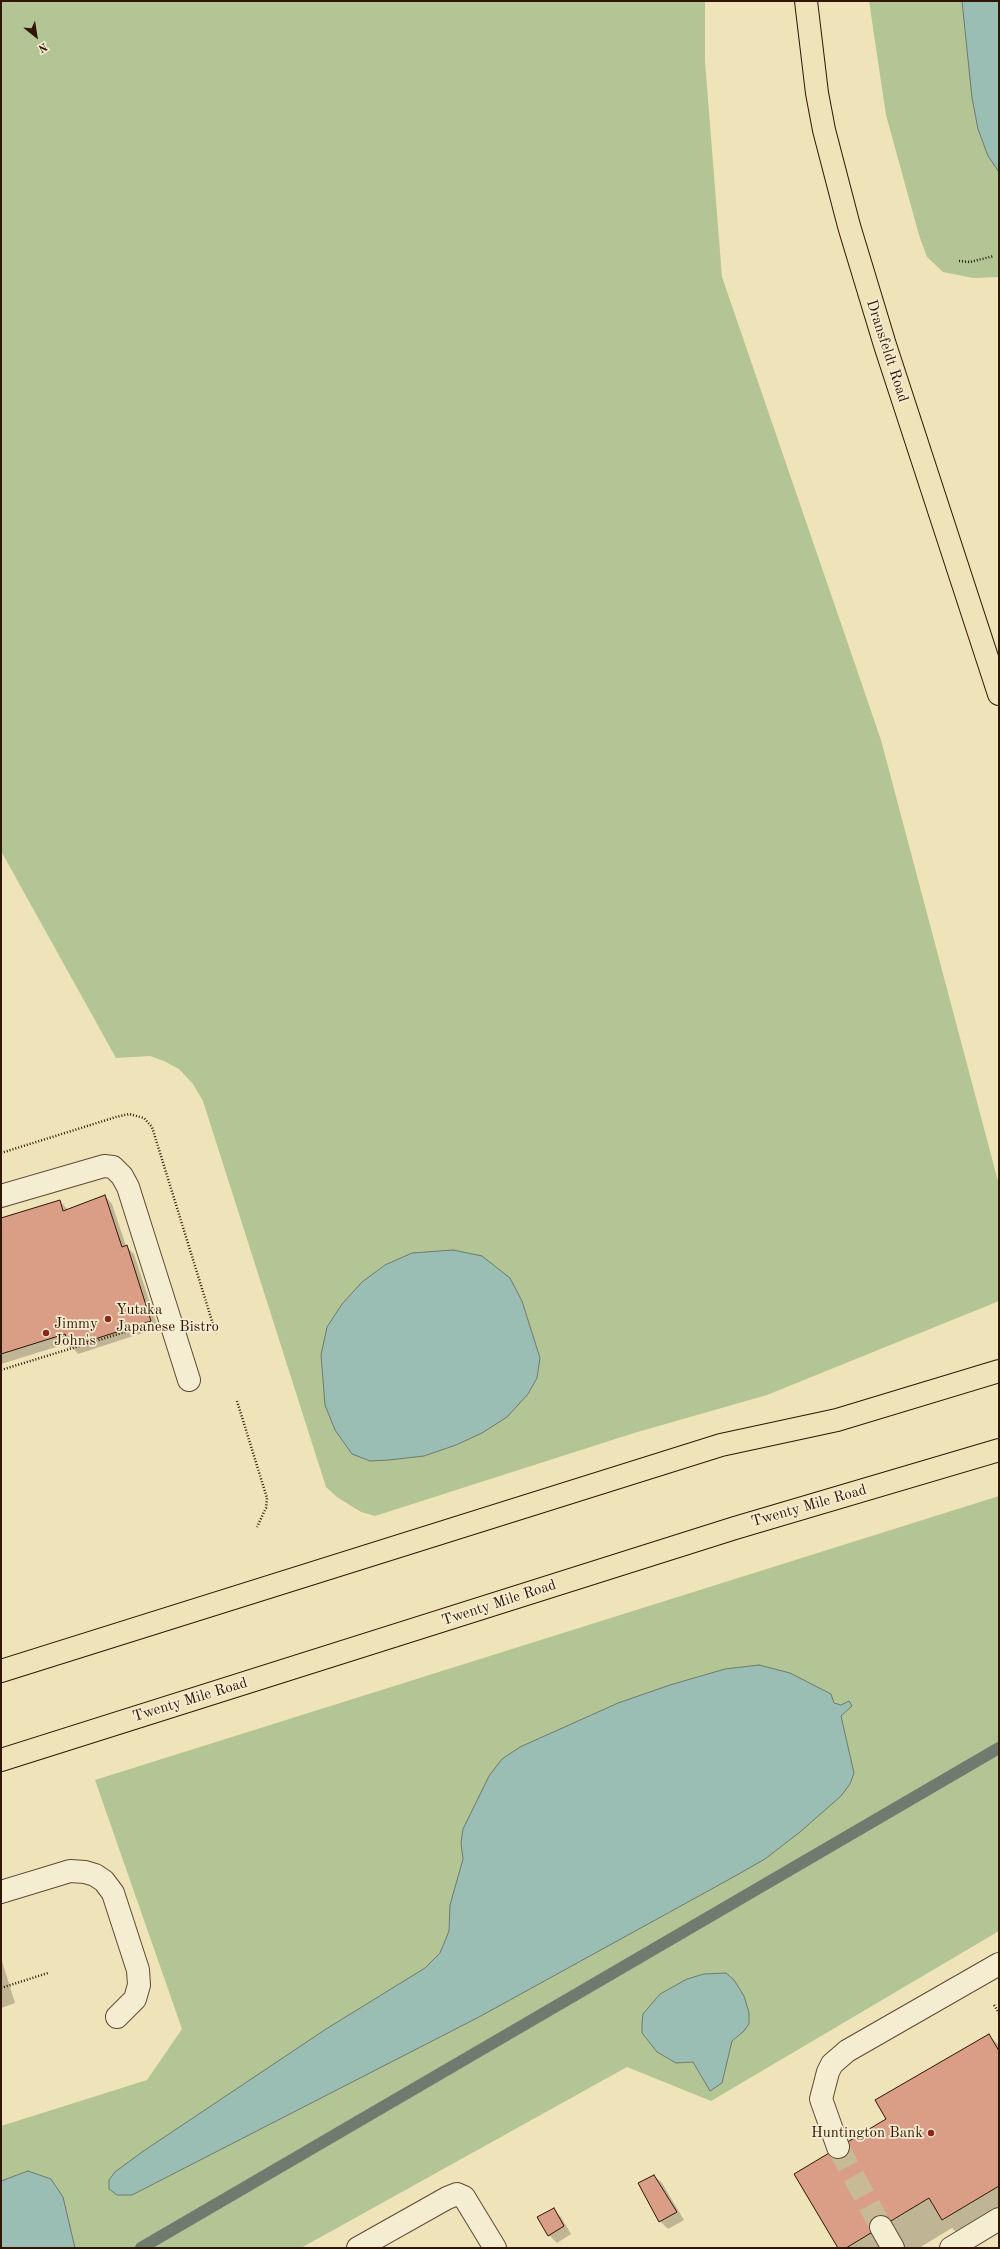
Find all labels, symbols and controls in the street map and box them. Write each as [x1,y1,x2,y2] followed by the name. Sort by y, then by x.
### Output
[16,16,56,56] north arrow
[36,40,49,54] text: N
[862,298,912,404] street label: Dransfeldt Road
[116,1301,219,1336] place label: Yutaka Japanese Bistro
[103,1314,113,1324] marker: Yutaka Japanese Bistro
[54,1315,98,1350] place label: Jimmy John's
[41,1328,51,1338] marker: Jimmy John's
[749,1481,869,1531] street label: Twenty Mile Road
[440,1576,558,1630] street label: Twenty Mile Road
[130,1674,250,1726] street label: Twenty Mile Road
[811,2124,923,2142] place label: Huntington Bank
[926,2128,936,2138] marker: Huntington Bank

